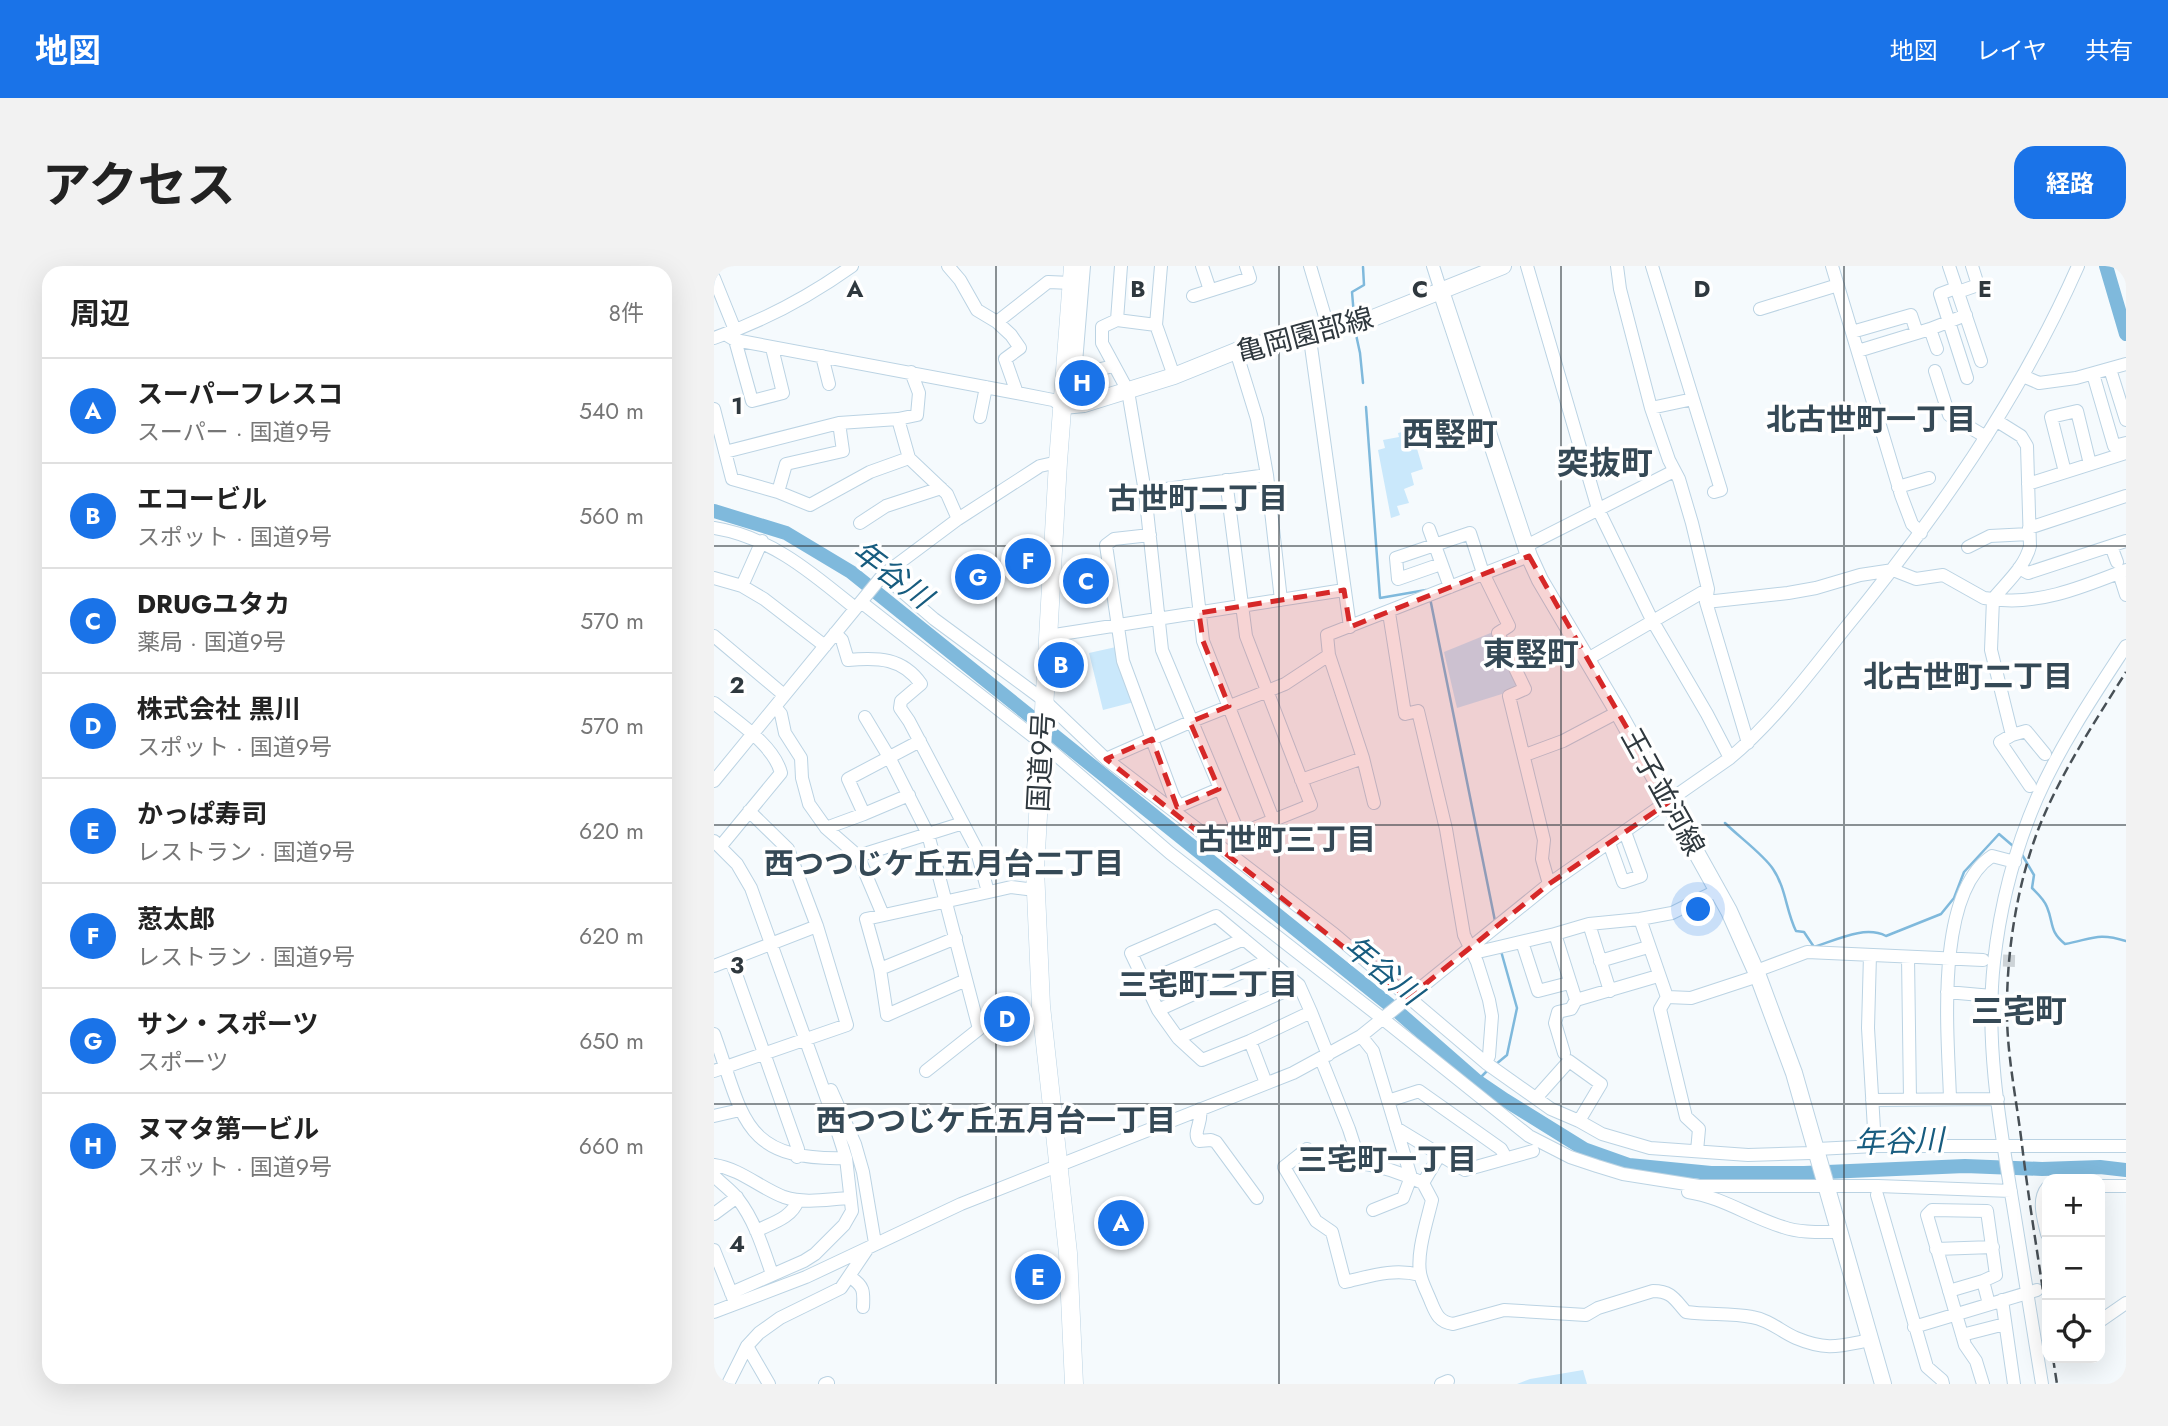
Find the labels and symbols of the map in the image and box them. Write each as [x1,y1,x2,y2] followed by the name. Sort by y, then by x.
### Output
[846,272,864,306] text: A
[1130,272,1146,306] text: B
[1412,272,1428,306] text: C
[1694,272,1711,306] text: D
[1978,272,1992,306] text: E
[1232,297,1378,373] street label: 亀岡園部線
[1059,357,1105,409] pin: H
[731,389,743,423] text: 1
[1766,398,1976,441] district label: 北古世町一丁目
[1402,411,1498,457] district label: 西竪町
[1557,440,1653,486] district label: 突抜町
[1108,477,1288,520] district label: 古世町二丁目
[843,530,943,620] water label: 年谷川
[1005,535,1051,587] pin: F
[955,551,1001,603] pin: G
[1063,555,1109,607] pin: C
[1483,631,1579,677] district label: 東竪町
[1038,639,1084,691] pin: B
[1863,655,2073,698] district label: 北古世町二丁目
[729,668,745,702] text: 2
[1018,711,1064,813] street label: 国道9号
[1611,721,1715,863] street label: 王子並河線
[1196,818,1376,861] district label: 古世町三丁目
[764,842,1124,885] district label: 西つつじケ丘五月台二丁目
[1681,892,1715,926] your location
[1334,925,1434,1017] water label: 年谷川
[730,948,744,982] text: 3
[1118,963,1298,1006] district label: 三宅町二丁目
[1971,988,2067,1034] district label: 三宅町
[984,993,1030,1045] pin: D
[816,1099,1176,1142] district label: 西つつじケ丘五月台一丁目
[1853,1118,1948,1164] water label: 年谷川
[1297,1138,1477,1181] district label: 三宅町一丁目
[1098,1197,1144,1249] pin: A
[729,1227,745,1261] text: 4
[1015,1251,1061,1303] pin: E

